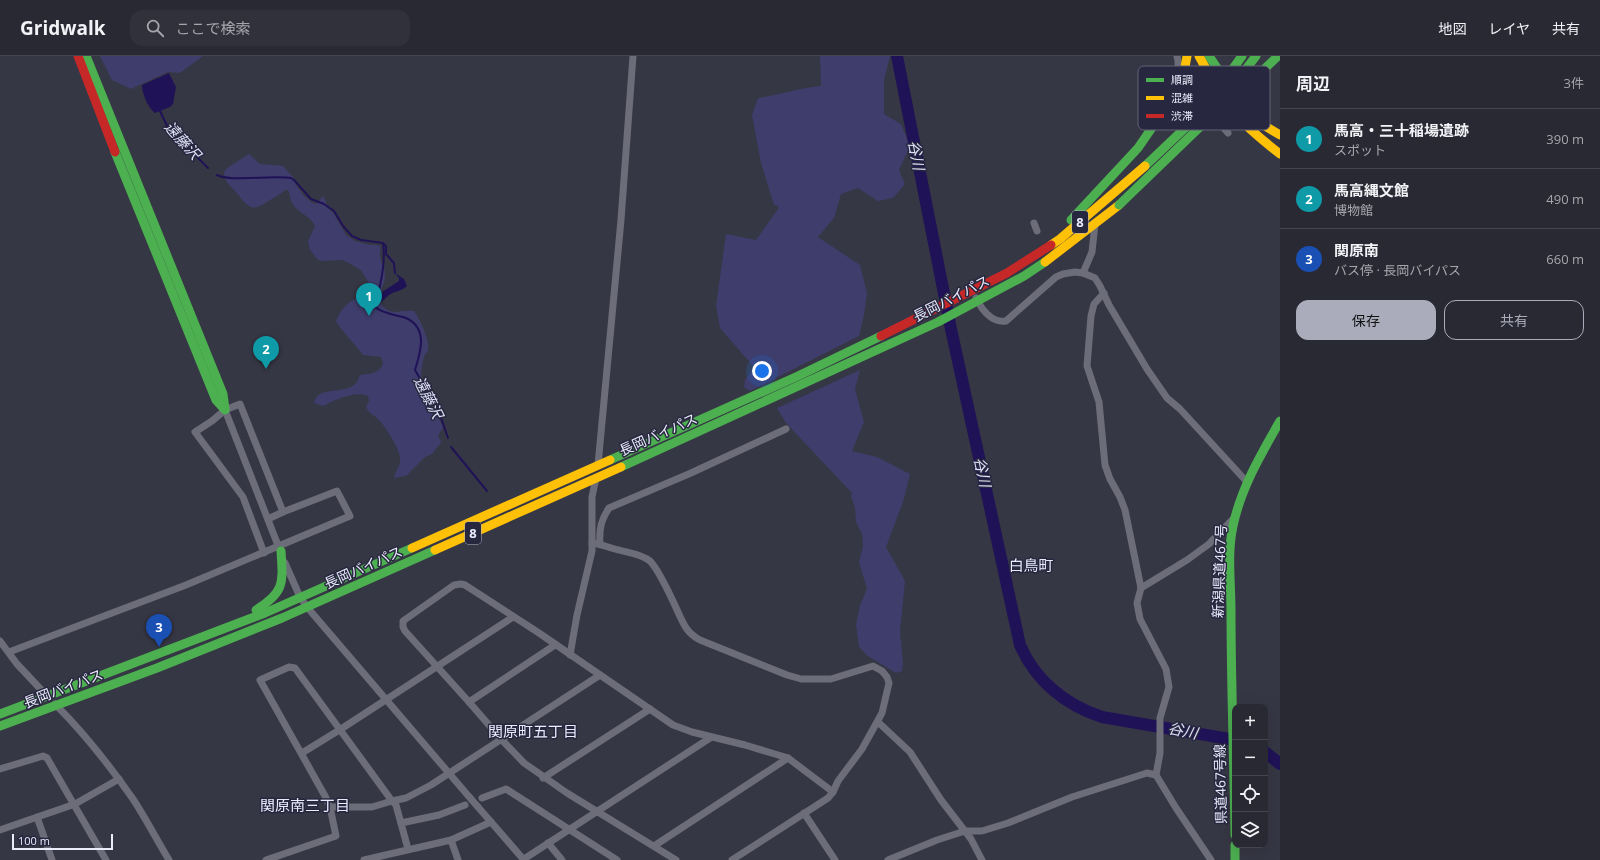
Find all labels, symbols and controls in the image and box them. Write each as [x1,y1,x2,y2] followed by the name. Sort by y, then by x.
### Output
[130,10,410,46] search box
[20,15,106,41] text: Gridwalk
[144,17,166,39] icon: search
[176,18,251,38] text: ここで検索
[1438,19,1466,38] text: 地図
[1488,19,1530,38] text: レイヤ
[1552,19,1580,38] text: 共有
[1138,66,1270,130] legend
[1171,72,1193,87] text: 順調
[1296,72,1330,95] text: 周辺
[1564,74,1584,92] text: 3件
[1171,90,1193,105] text: 混雑
[1171,108,1193,123] text: 渋滞
[161,117,207,165] water label: 遠藤沢
[1334,120,1469,140] text: 馬高・三十稲場遺跡
[1305,130,1313,148] text: 1
[1546,130,1584,148] text: 390 m
[904,138,930,174] water label: 谷川
[1334,141,1386,159] text: スポット
[1334,180,1409,200] text: 馬高縄文館
[1305,190,1313,208] text: 2
[1546,190,1584,208] text: 490 m
[1334,201,1373,219] text: 博物館
[1072,211,1088,233] road number: 8
[1334,240,1379,260] text: 関原南
[1305,250,1313,268] text: 3
[1546,250,1584,268] text: 660 m
[1334,261,1461,279] text: バス停 · 長岡バイパス
[909,271,993,325] street label: 長岡バイパス
[356,283,382,316] pin: 1
[1296,300,1436,340] button: 保存
[1444,300,1584,340] button: 共有
[253,336,279,369] pin: 2
[752,361,772,381] your location
[410,372,449,423] water label: 遠藤沢
[616,408,700,460] street label: 長岡バイパス
[970,455,996,491] water label: 谷川
[465,522,481,544] road number: 8
[1208,524,1230,618] street label: 新潟県道467号
[321,541,405,593] street label: 長岡バイパス
[1008,555,1054,575] district label: 白鳥町
[146,614,172,647] pin: 3
[21,664,105,712] street label: 長岡バイパス
[1232,704,1268,848] map controls
[1232,704,1268,740] button: +
[1166,717,1202,743] water label: 谷川
[488,721,578,741] district label: 関原町五丁目
[1232,740,1268,776] button: −
[1210,744,1230,824] street label: 県道467号線
[1232,776,1268,812] button: locate
[260,795,350,815] district label: 関原南三丁目
[1232,812,1268,848] button: layers
[12,832,113,851] scale bar
[18,833,50,848] text: 100 m

